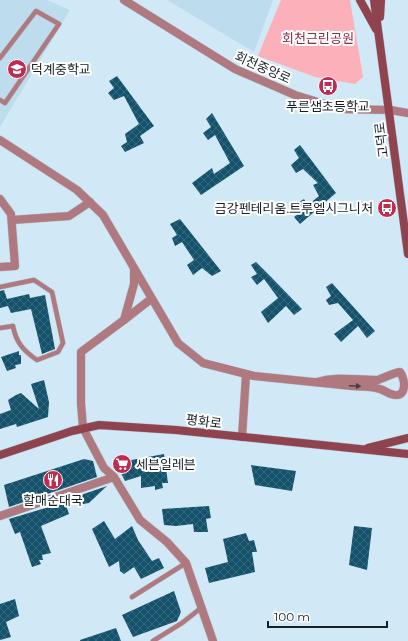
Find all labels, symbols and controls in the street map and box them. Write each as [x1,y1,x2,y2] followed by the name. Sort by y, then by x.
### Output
[282,30,354,46] park label: 회천근린공원
[232,48,294,86] street label: 회천중앙로
[6,58,28,80] school or university icon: 덕계중학교
[31,61,91,77] place label: 덕계중학교
[317,75,339,97] bus stop icon: 푸른샘초등학교
[286,98,370,114] place label: 푸른샘초등학교
[371,121,391,159] street label: 고덕로
[376,197,398,219] bus stop icon: 금강펜테리움.트루엘시그니처
[215,200,373,216] place label: 금강펜테리움.트루엘시그니처
[349,383,361,390] one-way arrow
[185,411,223,431] street label: 평화로
[111,453,133,475] supermarket icon: 세븐일레븐
[136,456,196,472] place label: 세븐일레븐
[42,469,64,491] restaurant icon: 할매순대국
[23,492,83,508] place label: 할매순대국
[268,603,387,629] scale bar
[274,609,310,624] text: 100 m

